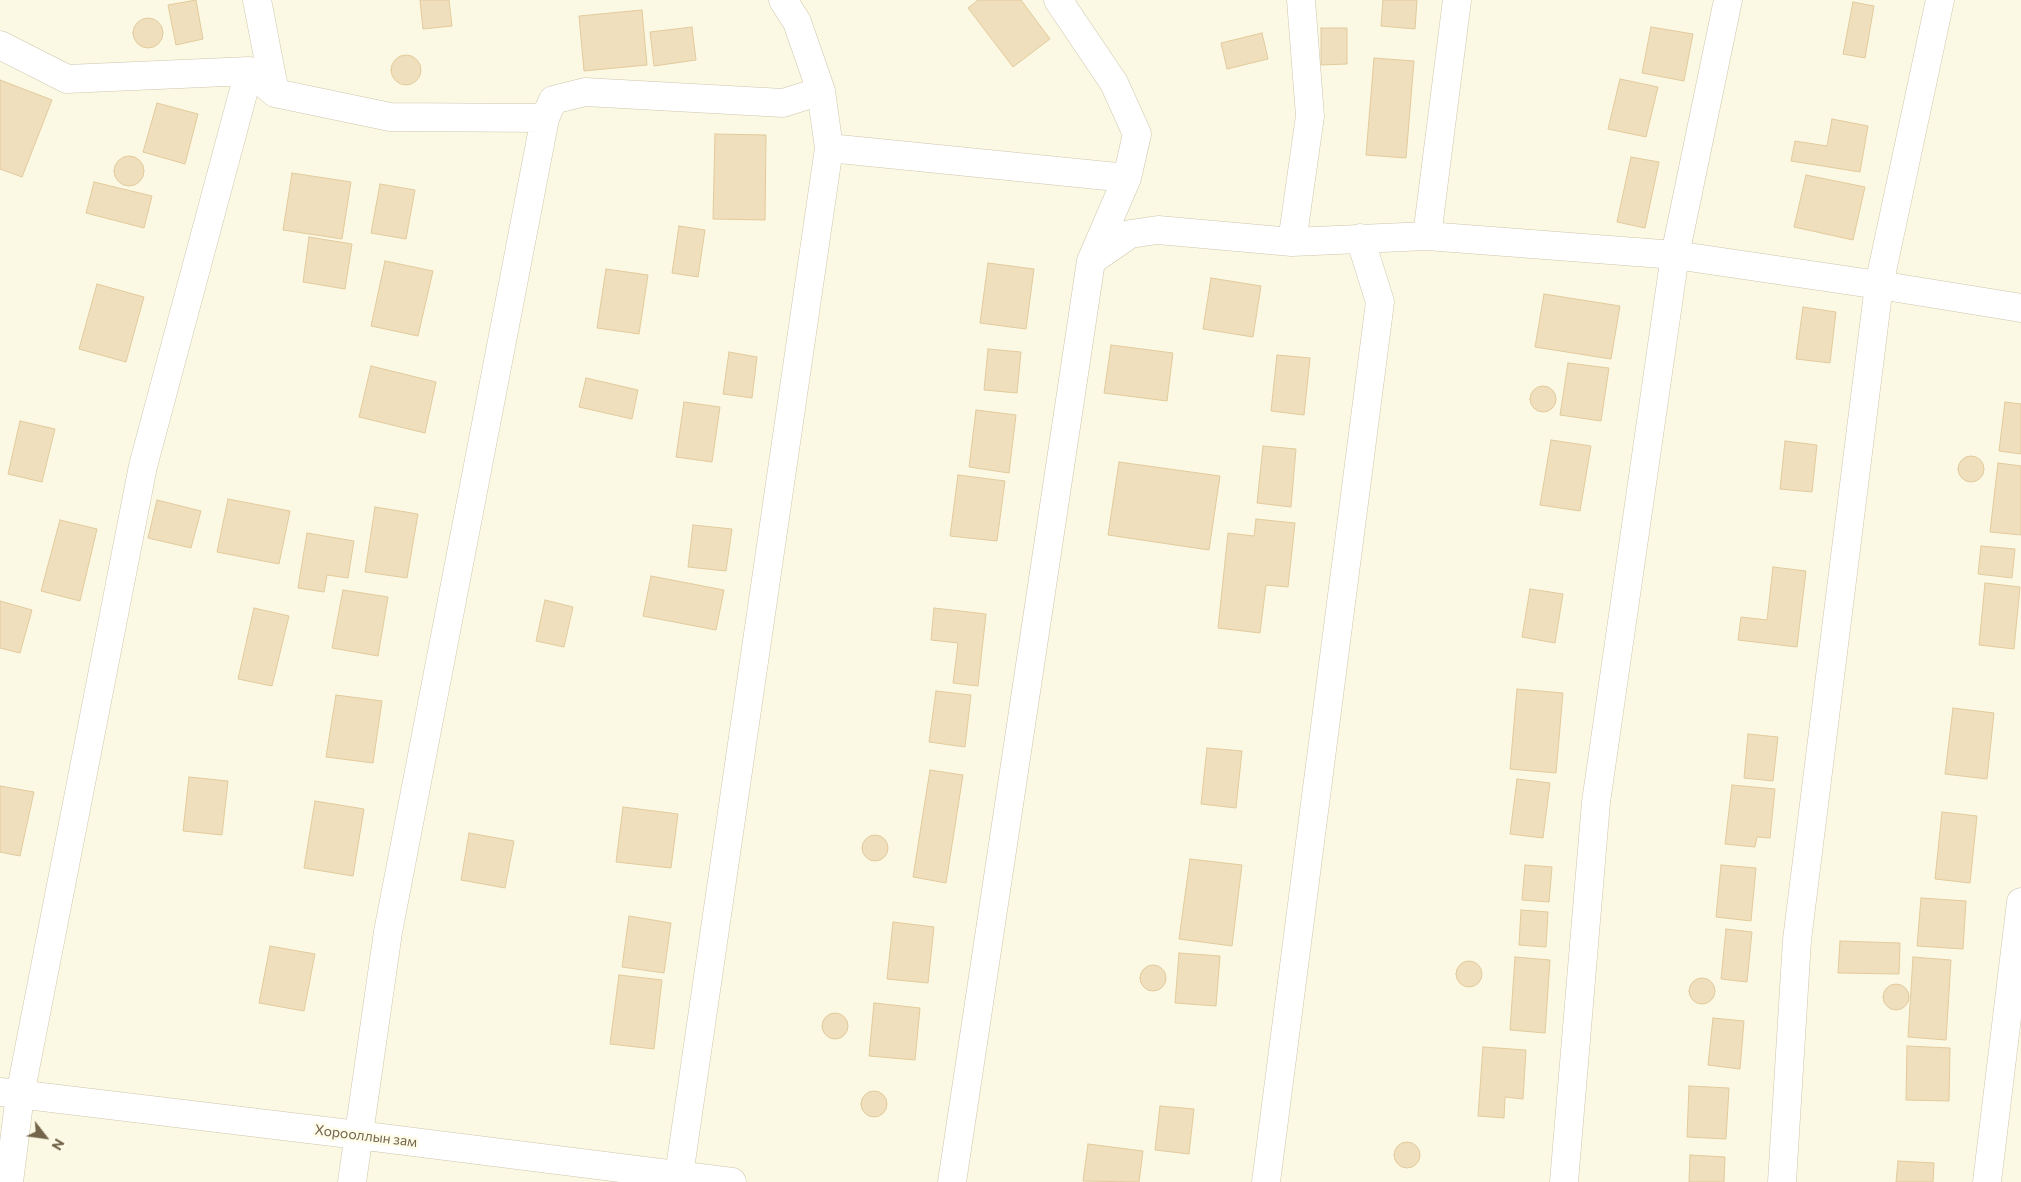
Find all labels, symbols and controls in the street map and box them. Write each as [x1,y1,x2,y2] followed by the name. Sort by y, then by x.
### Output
[20,1112,70,1162] north arrow
[314,1121,418,1151] street label: Хорооллын зам
[48,1136,68,1154] text: N

